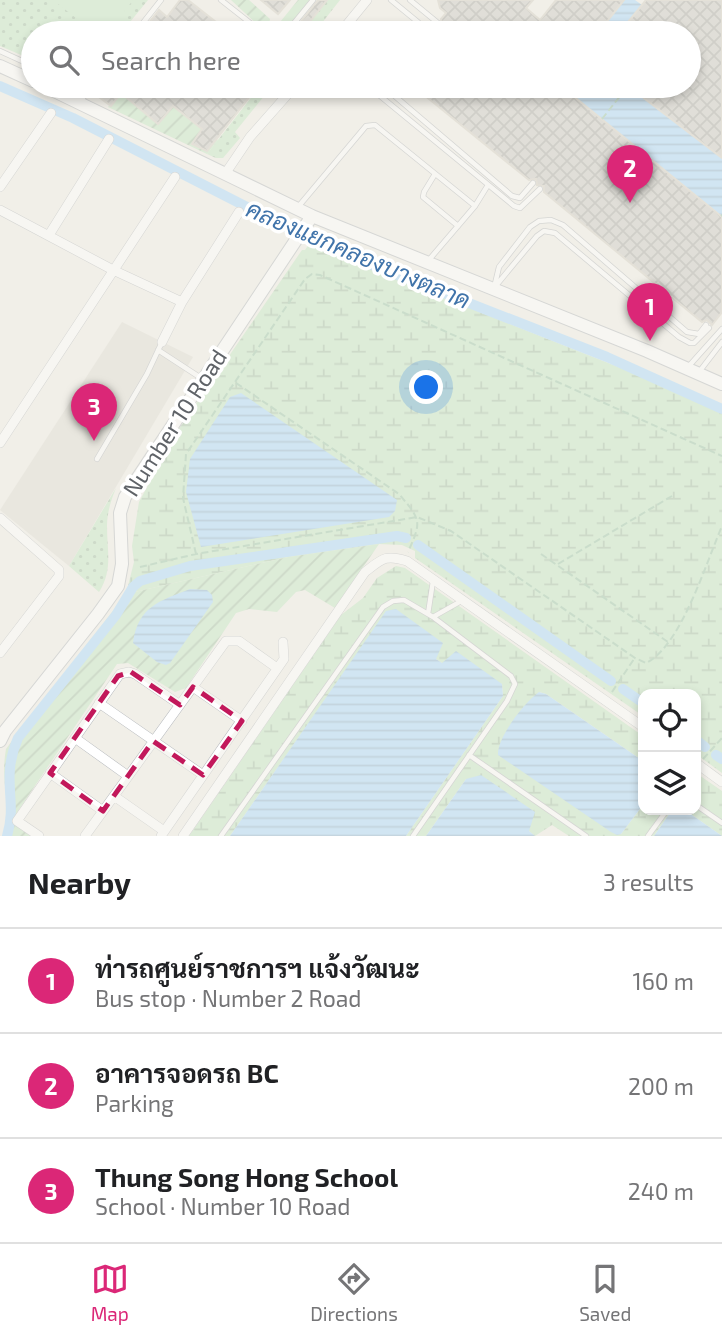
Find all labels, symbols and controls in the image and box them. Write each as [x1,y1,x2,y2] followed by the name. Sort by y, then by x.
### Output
[21,21,701,98] search box
[45,41,83,79] icon: search
[101,44,241,75] text: Search here
[607,145,653,203] pin: 2
[242,193,475,314] water label: คลองแยกคลองบางตลาด
[627,283,673,341] pin: 1
[116,344,232,501] street label: Number 10 Road
[409,370,443,404] your location
[71,383,117,441] pin: 3
[638,689,701,815] map controls
[638,689,701,752] button: locate
[638,752,701,815] button: layers
[28,864,131,900] text: Nearby
[603,868,694,896] text: 3 results
[95,952,419,983] text: ท่ารถศูนย์ราชการฯ แจ้งวัฒนะ
[46,967,56,995] text: 1
[633,967,694,995] text: 160 m
[95,984,362,1012] text: Bus stop · Number 2 Road
[95,1057,279,1088] text: อาคารจอดรถ BC
[44,1072,58,1100] text: 2
[628,1072,694,1100] text: 200 m
[95,1089,174,1117] text: Parking
[95,1161,398,1192] text: Thung Song Hong School
[44,1177,58,1205] text: 3
[628,1177,694,1205] text: 240 m
[95,1192,351,1220] text: School · Number 10 Road
[91,1260,129,1325] tab: Map
[310,1260,398,1325] tab: Directions
[579,1260,631,1325] tab: Saved

